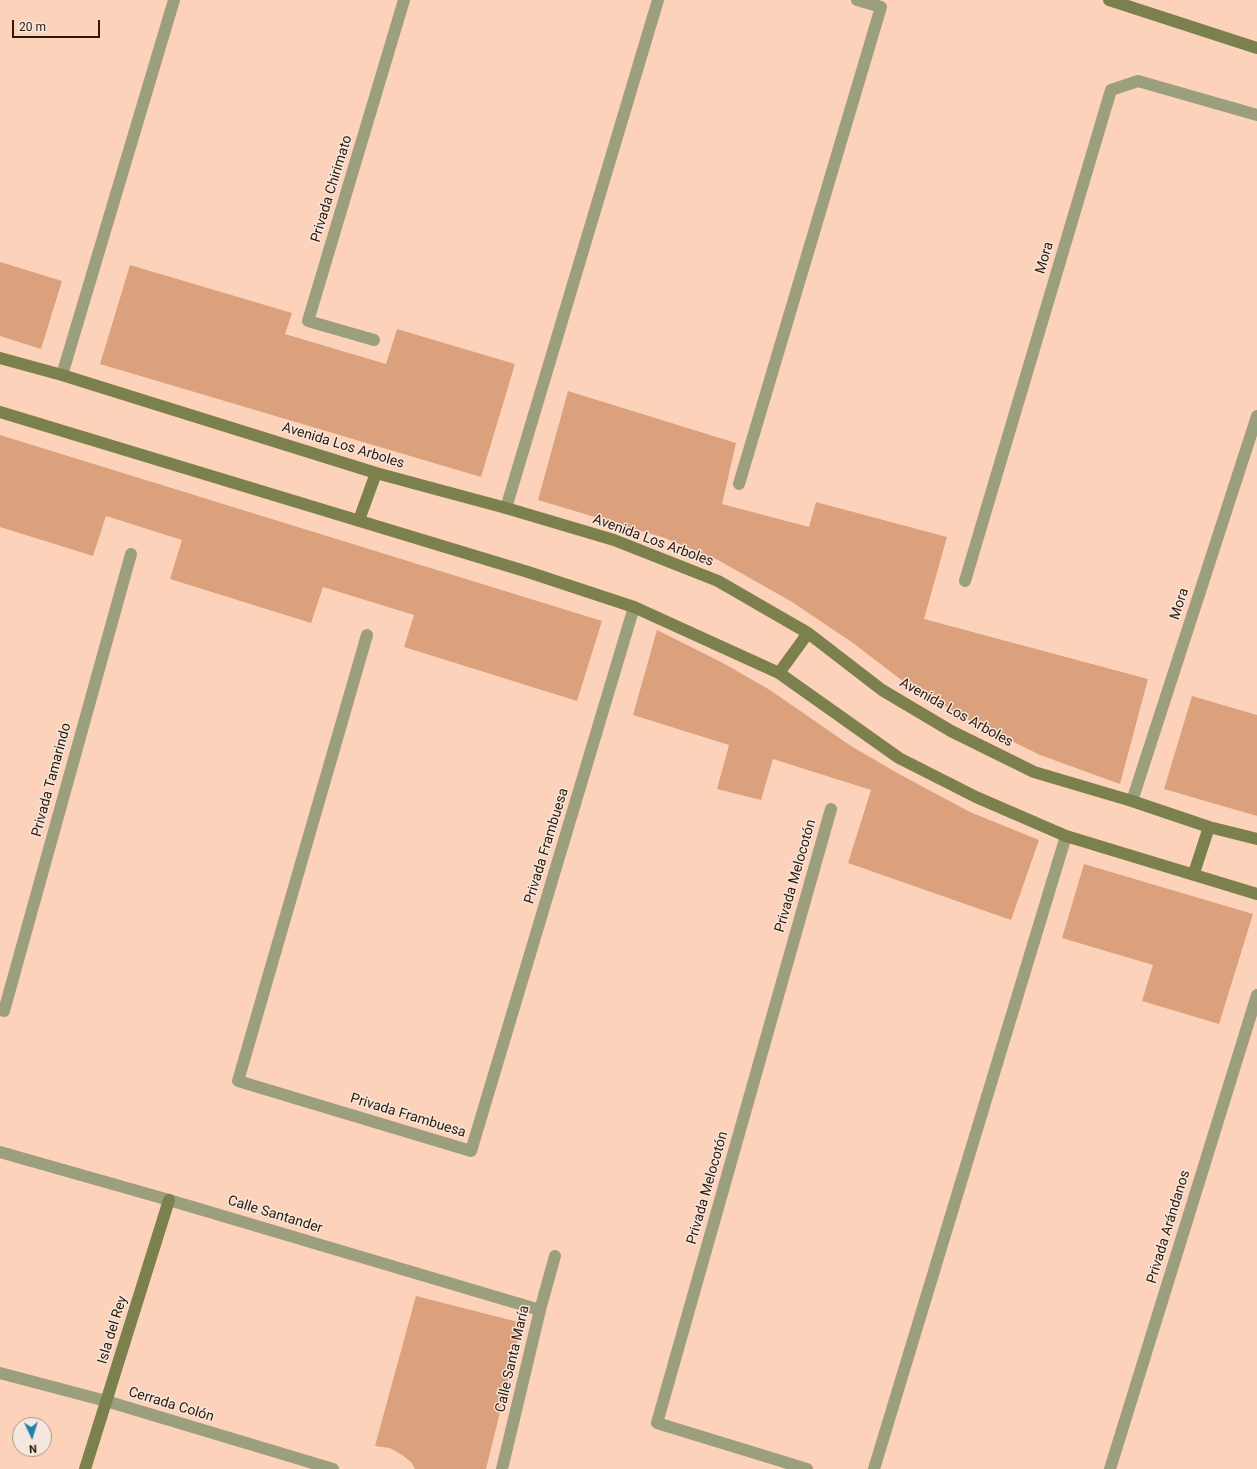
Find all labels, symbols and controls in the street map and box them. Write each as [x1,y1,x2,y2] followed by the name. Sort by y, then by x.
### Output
[14,12,102,38] scale bar
[19,20,46,34] text: 20 m
[308,133,356,245] street label: Privada Chirimato
[1032,240,1058,276] street label: Mora
[280,419,406,473] street label: Avenida Los Arboles
[590,511,716,571] street label: Avenida Los Arboles
[1167,586,1193,622] street label: Mora
[896,675,1016,751] street label: Avenida Los Arboles
[29,721,75,839] street label: Privada Tamarindo
[521,786,573,906] street label: Privada Frambuesa
[772,818,820,934] street label: Privada Melocotón
[348,1090,468,1142] street label: Privada Frambuesa
[684,1130,732,1246] street label: Privada Melocotón
[1144,1168,1194,1286] street label: Privada Arándanos
[226,1193,324,1237] street label: Calle Santander
[95,1294,131,1366] street label: Isla del Rey
[493,1304,533,1414] street label: Calle Santa María
[126,1384,216,1426] street label: Cerrada Colón
[12,1417,52,1457] north arrow
[28,1442,37,1455] text: N

